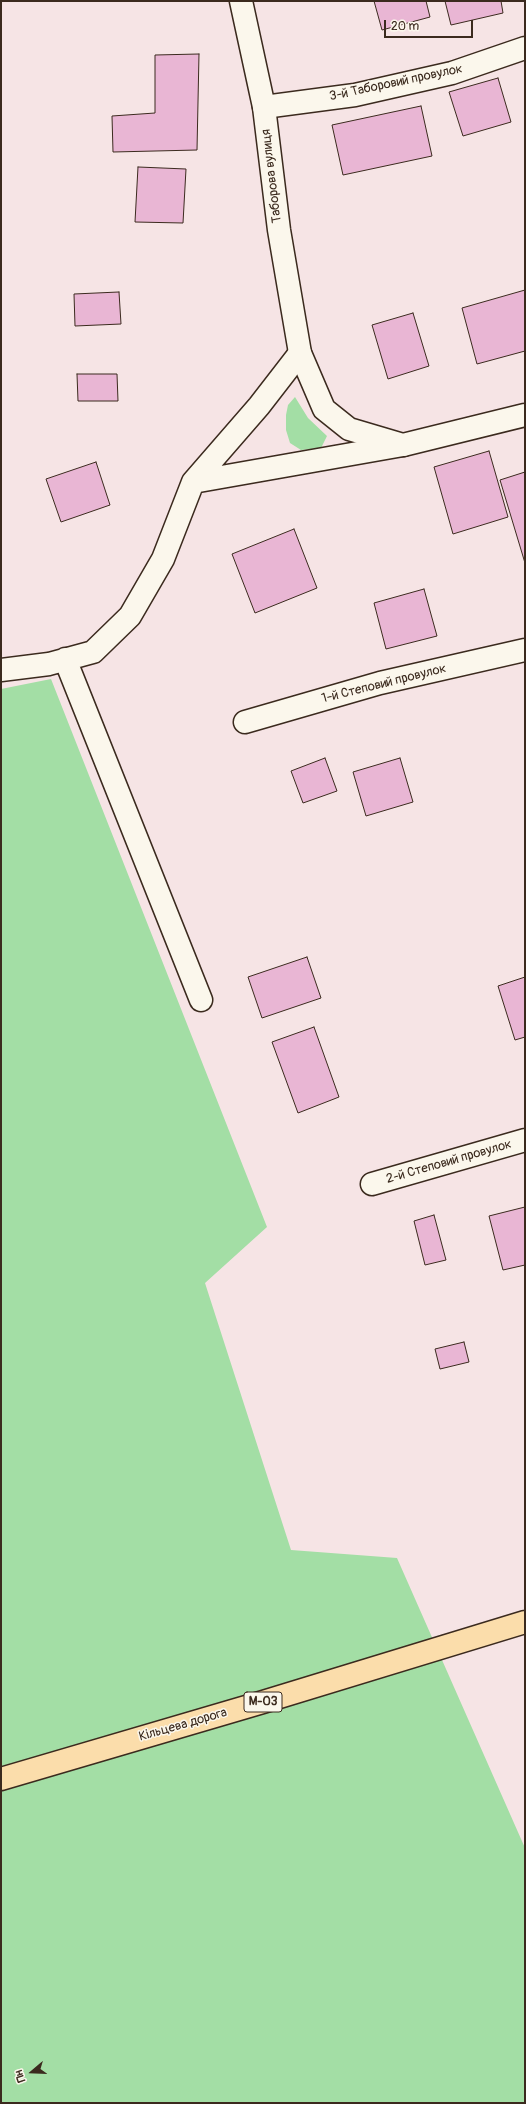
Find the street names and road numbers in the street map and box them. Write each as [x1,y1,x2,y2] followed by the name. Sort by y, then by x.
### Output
[328,61,464,105] street label: 3-й Таборовий провулок
[258,128,286,224] street label: Таборова вулиця
[320,661,448,707] street label: 1-й Степовий провулок
[384,1137,514,1187] street label: 2-й Степовий провулок
[244,1692,282,1712] road number: М-03
[137,1705,229,1745] street label: Кільцева дорога

